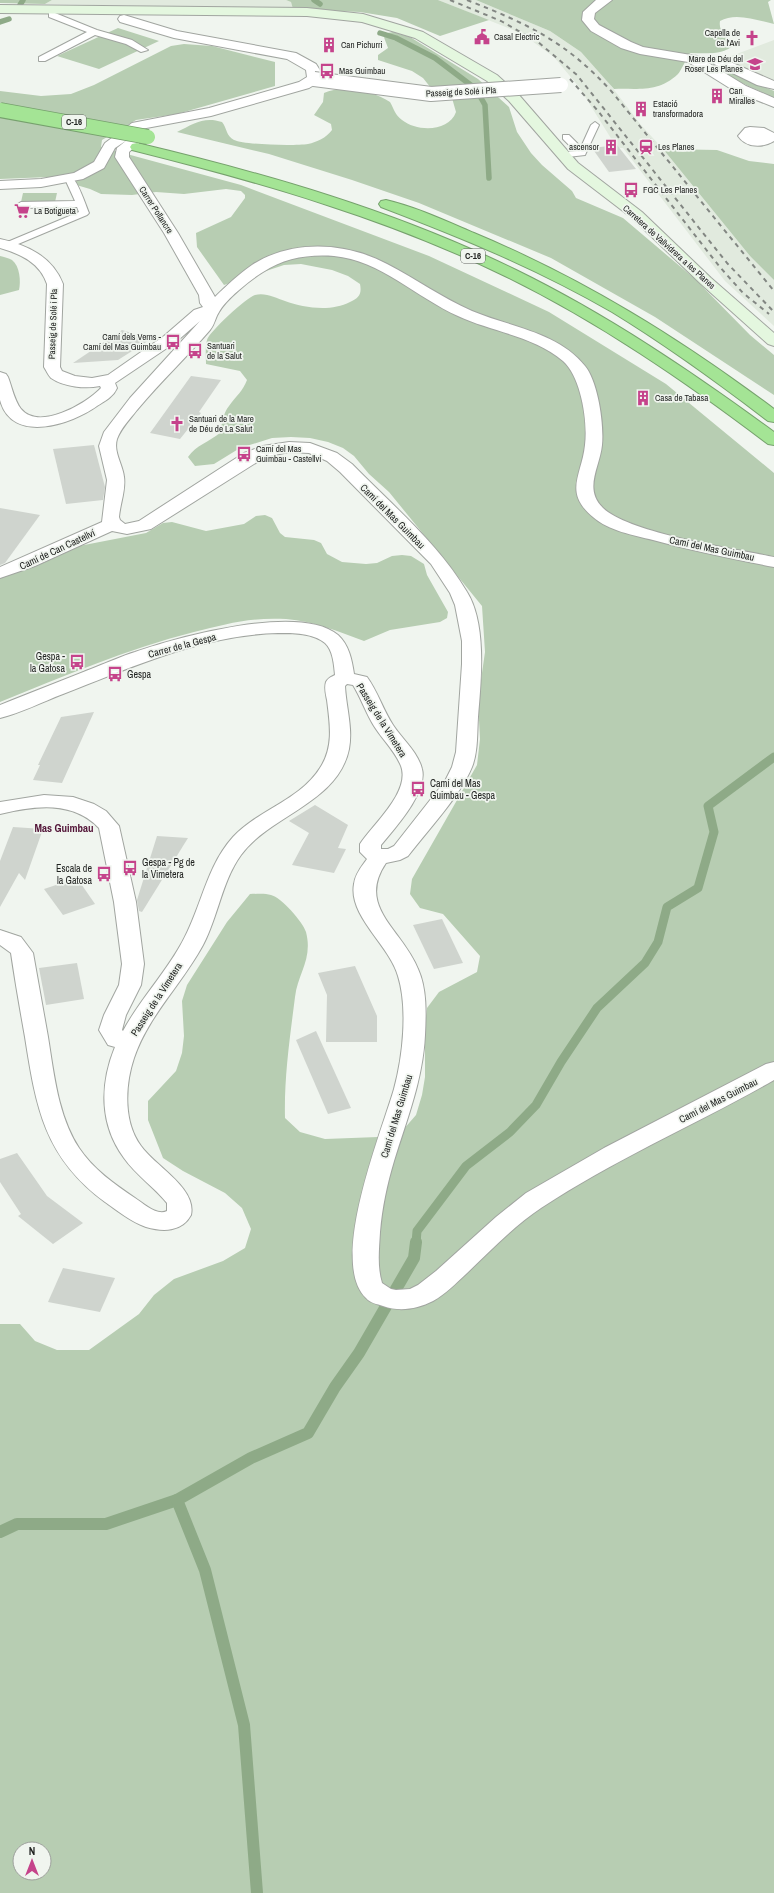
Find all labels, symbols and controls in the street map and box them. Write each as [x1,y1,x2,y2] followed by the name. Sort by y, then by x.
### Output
[705,27,740,49] place label: Capella de ca l'Avi
[473,28,491,46] public building icon: Casal Electric
[743,29,761,47] church icon: Capella de ca l'Avi
[494,31,540,43] place label: Casal Electric
[320,36,338,54] building icon: Can Pichurri
[341,39,382,51] place label: Can Pichurri
[685,53,743,75] place label: Mare de Déu del Roser Les Planes
[746,55,764,73] school or university icon: Mare de Déu del Roser Les Planes
[318,62,336,80] bus stop icon: Mas Guimbau
[339,65,385,77] place label: Mas Guimbau
[425,84,497,100] street label: Passeig de Solé i Pla
[729,85,755,107] place label: Can Miralles
[708,87,726,105] building icon: Can Miralles
[653,98,703,120] place label: Estació transformadora
[632,100,650,118] building icon: Estació transformadora
[62,115,86,129] road number: C-16
[602,138,620,156] building icon: ascensor
[637,138,655,156] station icon: Les Planes
[569,141,600,153] place label: ascensor
[658,141,695,153] place label: Les Planes
[622,181,640,199] bus stop icon: FGC Les Planes
[136,184,176,236] street label: Carrer Pollancre
[643,184,697,196] place label: FGC Les Planes
[13,202,31,220] supermarket icon: La Botigueta
[620,202,718,292] street label: Carretera de Vallvidrera a les Planes
[34,205,76,217] place label: La Botigueta
[461,249,485,263] road number: C-16
[46,289,60,359] street label: Passeig de Solé i Pla
[83,331,162,353] place label: Camí dels Verns - Camí del Mas Guimbau
[164,333,182,351] bus stop icon: Camí dels Verns - Camí del Mas Guimbau
[207,340,242,362] place label: Santuari de la Salut
[186,342,204,360] bus stop icon: Santuari de la Salut
[634,389,652,407] building icon: Casa de Tabasa
[655,392,708,404] place label: Casa de Tabasa
[189,413,254,435] place label: Santuari de la Mare de Déu de La Salut
[168,415,186,433] church icon: Santuari de la Mare de Déu de La Salut
[256,443,322,465] place label: Camí del Mas Guimbau - Castellví
[235,445,253,463] bus stop icon: Camí del Mas Guimbau - Castellví
[357,481,428,552] street label: Camí del Mas Guimbau
[17,526,98,573] street label: Camí de Can Castellví
[668,533,756,564] street label: Camí del Mas Guimbau
[147,630,218,661] street label: Carrer de la Gespa
[30,650,65,675] place label: Gespa - la Gatosa
[68,653,86,671] bus stop icon: Gespa - la Gatosa
[106,665,124,683] bus stop icon: Gespa
[127,668,152,681] place label: Gespa
[354,681,410,760] street label: Passeig de la Vimetera
[430,777,496,802] place label: Camí del Mas Guimbau - Gespa
[409,780,427,798] bus stop icon: Camí del Mas Guimbau - Gespa
[34,821,94,835] district label: Mas Guimbau
[142,856,195,881] place label: Gespa - Pg de la Vimetera
[121,859,139,877] bus stop icon: Gespa - Pg de la Vimetera
[56,862,92,887] place label: Escala de la Gatosa
[95,865,113,883] bus stop icon: Escala de la Gatosa
[128,960,185,1039] street label: Passeig de la Vimetera
[378,1073,415,1159] street label: Camí del Mas Guimbau
[677,1075,760,1126] street label: Camí del Mas Guimbau
[12,1841,52,1881] north arrow
[29,1844,35,1858] text: N

